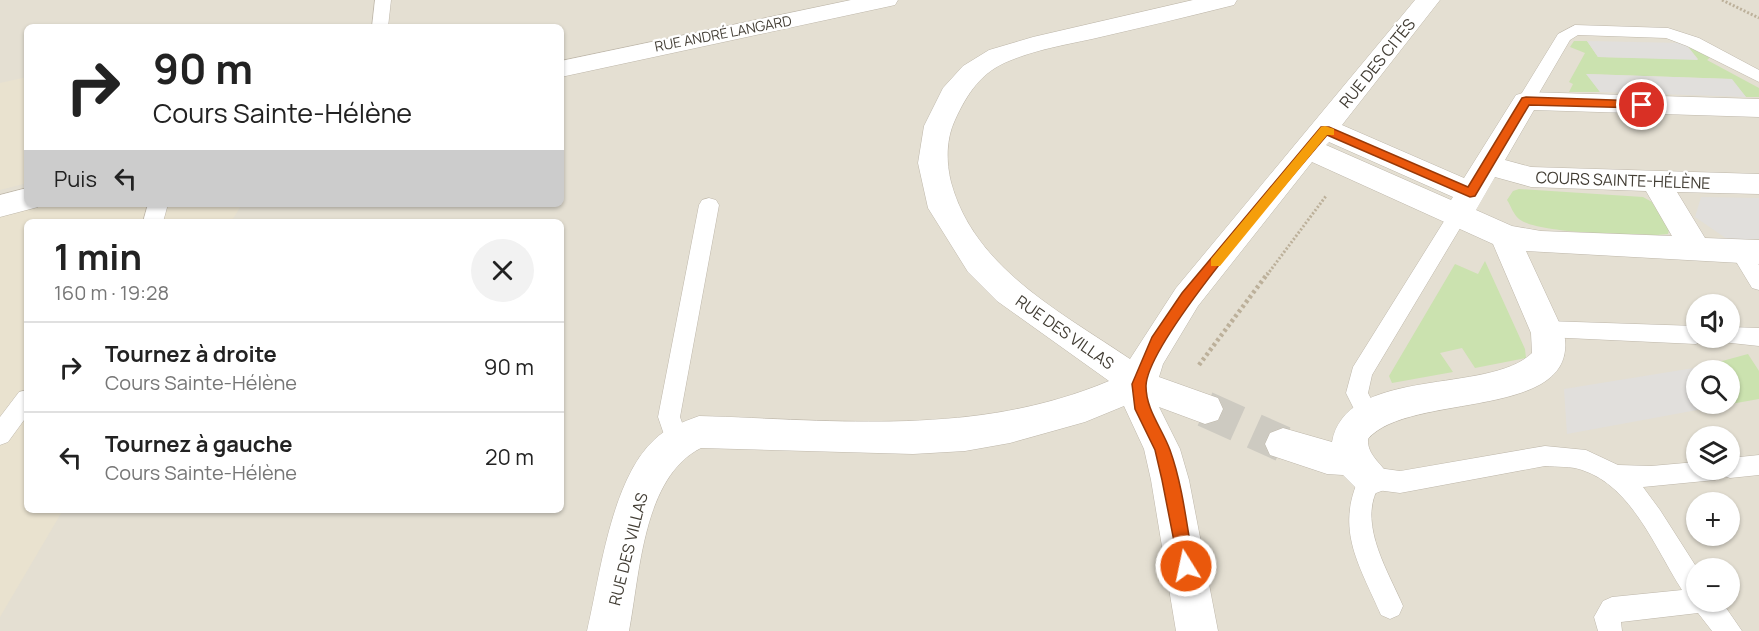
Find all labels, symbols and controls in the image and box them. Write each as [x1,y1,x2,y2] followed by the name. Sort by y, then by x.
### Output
[653,10,793,56] street label: RUE ANDRÉ LANGARD
[1334,13,1420,112] street label: RUE DES CITÉS
[153,39,253,97] text: 90 m
[54,48,132,126] icon: right
[1616,79,1667,130] pin
[1625,88,1658,121] icon: arrive
[153,94,412,131] text: Cours Sainte-Hélène
[109,162,142,195] icon: left
[54,164,97,194] text: Puis
[1535,166,1711,194] street label: COURS SAINTE-HÉLÈNE
[54,232,142,281] text: 1 min
[471,239,534,302] button: close
[54,279,169,306] text: 160 m · 19:28
[1011,290,1119,374] street label: RUE DES VILLAS
[1686,294,1740,612] map controls
[1686,294,1740,348] button: sound
[105,339,277,369] text: Tournez à droite
[54,351,87,384] icon: right
[484,352,534,382] text: 90 m
[1686,360,1740,414] button: search
[105,369,297,396] text: Cours Sainte-Hélène
[1686,426,1740,480] button: layers
[105,429,292,459] text: Tournez à gauche
[54,441,87,474] icon: left
[485,442,534,472] text: 20 m
[105,459,297,486] text: Cours Sainte-Hélène
[603,490,653,608] street label: RUE DES VILLAS
[1686,492,1740,546] button: +
[1154,534,1218,598] position arrow
[1686,558,1740,612] button: −

